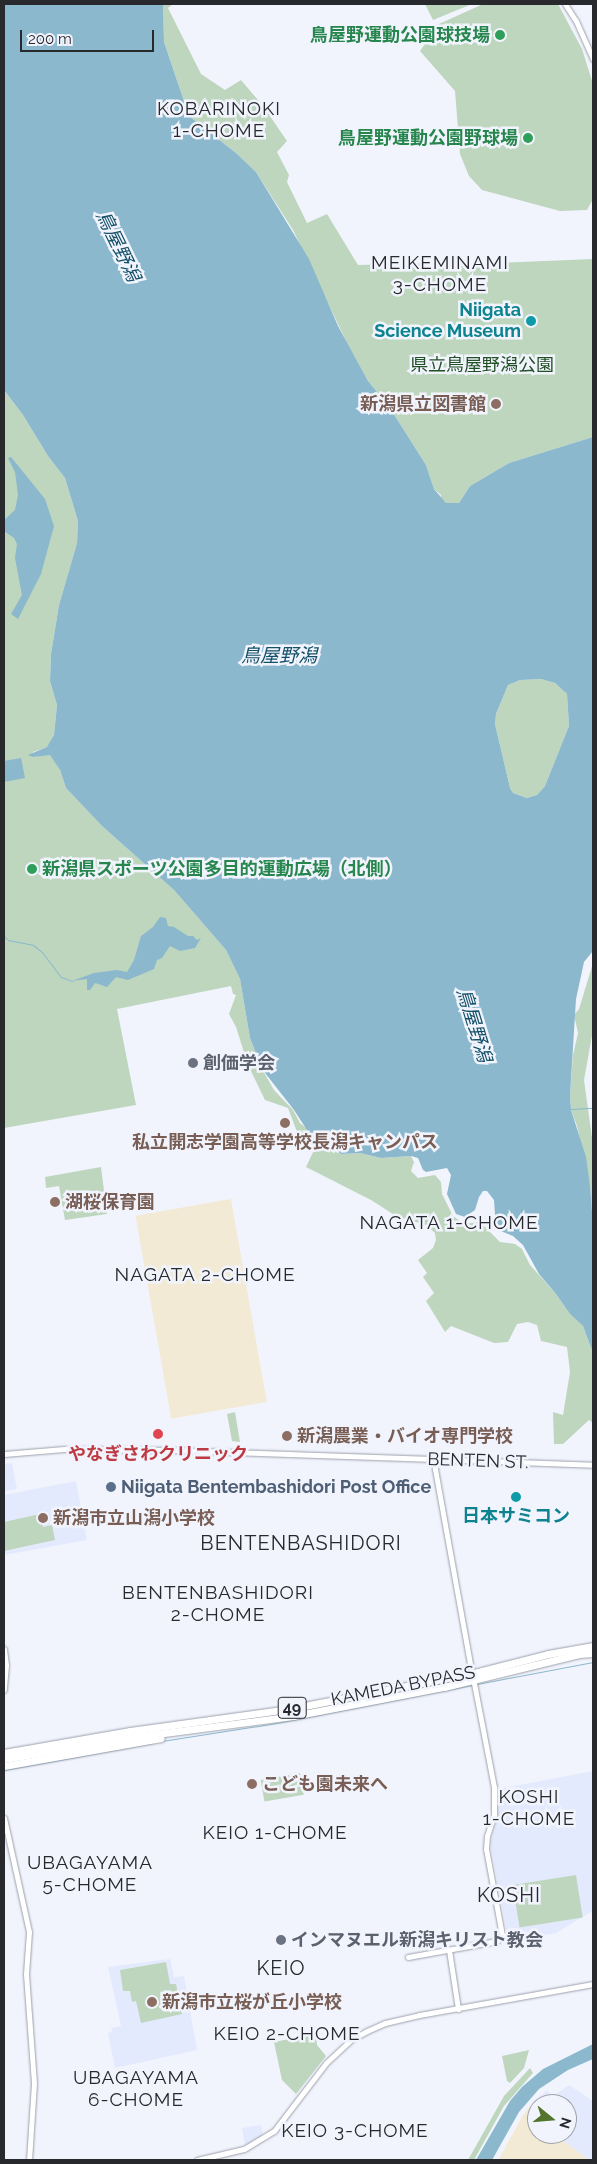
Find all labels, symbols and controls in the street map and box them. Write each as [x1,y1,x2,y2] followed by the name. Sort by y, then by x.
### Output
[22,20,156,52] scale bar
[310,24,490,46] place label: 鳥屋野運動公園球技場
[494,29,506,41] marker: 鳥屋野運動公園球技場
[28,30,72,48] text: 200 m
[156,98,282,142] district label: KOBARINOKI 1-CHOME
[338,127,518,149] place label: 鳥屋野運動公園野球場
[522,132,534,144] marker: 鳥屋野運動公園野球場
[91,207,145,285] water label: 鳥屋野潟
[370,252,510,296] district label: MEIKEMINAMI 3-CHOME
[374,300,521,342] place label: Niigata Science Museum
[525,315,537,327] marker: Niigata Science Museum
[410,354,554,376] park label: 県立鳥屋野潟公園
[360,393,486,415] place label: 新潟県立図書館
[490,398,502,410] marker: 新潟県立図書館
[241,645,317,667] water label: 鳥屋野潟
[42,858,402,880] place label: 新潟県スポーツ公園多目的運動広場（北側）
[26,863,38,875] marker: 新潟県スポーツ公園多目的運動広場（北側）
[452,985,496,1065] water label: 鳥屋野潟
[203,1052,275,1074] place label: 創価学会
[187,1057,199,1069] marker: 創価学会
[279,1117,291,1129] marker: 私立開志学園高等学校長潟キャンパス
[132,1131,438,1153] place label: 私立開志学園高等学校長潟キャンパス
[65,1191,155,1213] place label: 湖桜保育園
[49,1196,61,1208] marker: 湖桜保育園
[357,1212,541,1234] district label: NAGATA 1-CHOME
[112,1264,298,1286] district label: NAGATA 2-CHOME
[297,1425,513,1447] place label: 新潟農業・バイオ専門学校
[151,1427,165,1441] marker: やなぎさわクリニック
[281,1430,293,1442] marker: 新潟農業・バイオ専門学校
[68,1443,248,1465] place label: やなぎさわクリニック
[427,1448,529,1474] street label: BENTEN ST.
[121,1476,431,1498] place label: Niigata Bentembashidori Post Office
[105,1481,117,1493] marker: Niigata Bentembashidori Post Office
[510,1491,522,1503] marker: 日本サミコン
[462,1505,570,1527] place label: 日本サミコン
[53,1507,215,1529] place label: 新潟市立山潟小学校
[37,1512,49,1524] marker: 新潟市立山潟小学校
[198,1531,404,1555] district label: BENTENBASHIDORI
[120,1582,316,1626] district label: BENTENBASHIDORI 2-CHOME
[329,1661,477,1711] street label: KAMEDA BYPASS
[277,1695,307,1722] road number: 49
[262,1773,388,1795] place label: こども園未来へ
[246,1778,258,1790] marker: こども園未来へ
[482,1786,576,1830] district label: KOSHI 1-CHOME
[201,1822,349,1844] district label: KEIO 1-CHOME
[26,1852,154,1896] district label: UBAGAYAMA 5-CHOME
[476,1883,542,1907] district label: KOSHI
[291,1929,543,1951] place label: インマヌエル新潟キリスト教会
[275,1934,287,1946] marker: インマヌエル新潟キリスト教会
[256,1956,306,1980] district label: KEIO
[162,1991,342,2013] place label: 新潟市立桜が丘小学校
[146,1996,158,2008] marker: 新潟市立桜が丘小学校
[212,2023,362,2045] district label: KEIO 2-CHOME
[72,2067,200,2111] district label: UBAGAYAMA 6-CHOME
[527,2094,577,2144] north arrow
[556,2116,575,2131] text: N
[280,2120,430,2142] district label: KEIO 3-CHOME

